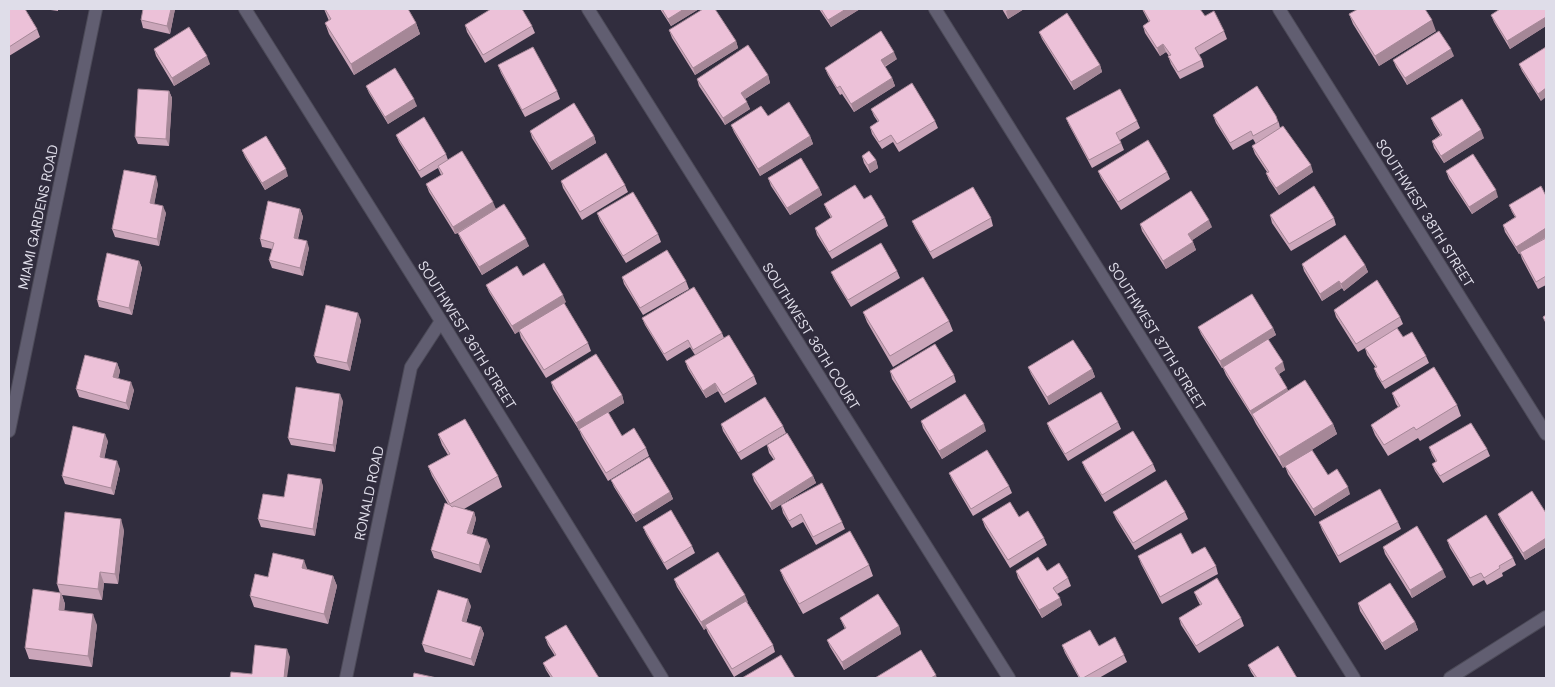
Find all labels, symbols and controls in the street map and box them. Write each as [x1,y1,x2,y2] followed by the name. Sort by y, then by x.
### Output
[1372,135,1478,291] street label: SOUTHWEST 38TH STREET
[14,143,62,291] street label: MIAMI GARDENS ROAD
[414,257,520,413] street label: SOUTHWEST 36TH STREET
[758,259,864,413] street label: SOUTHWEST 36TH COURT
[1104,259,1210,413] street label: SOUTHWEST 37TH STREET
[350,444,388,542] street label: RONALD ROAD

